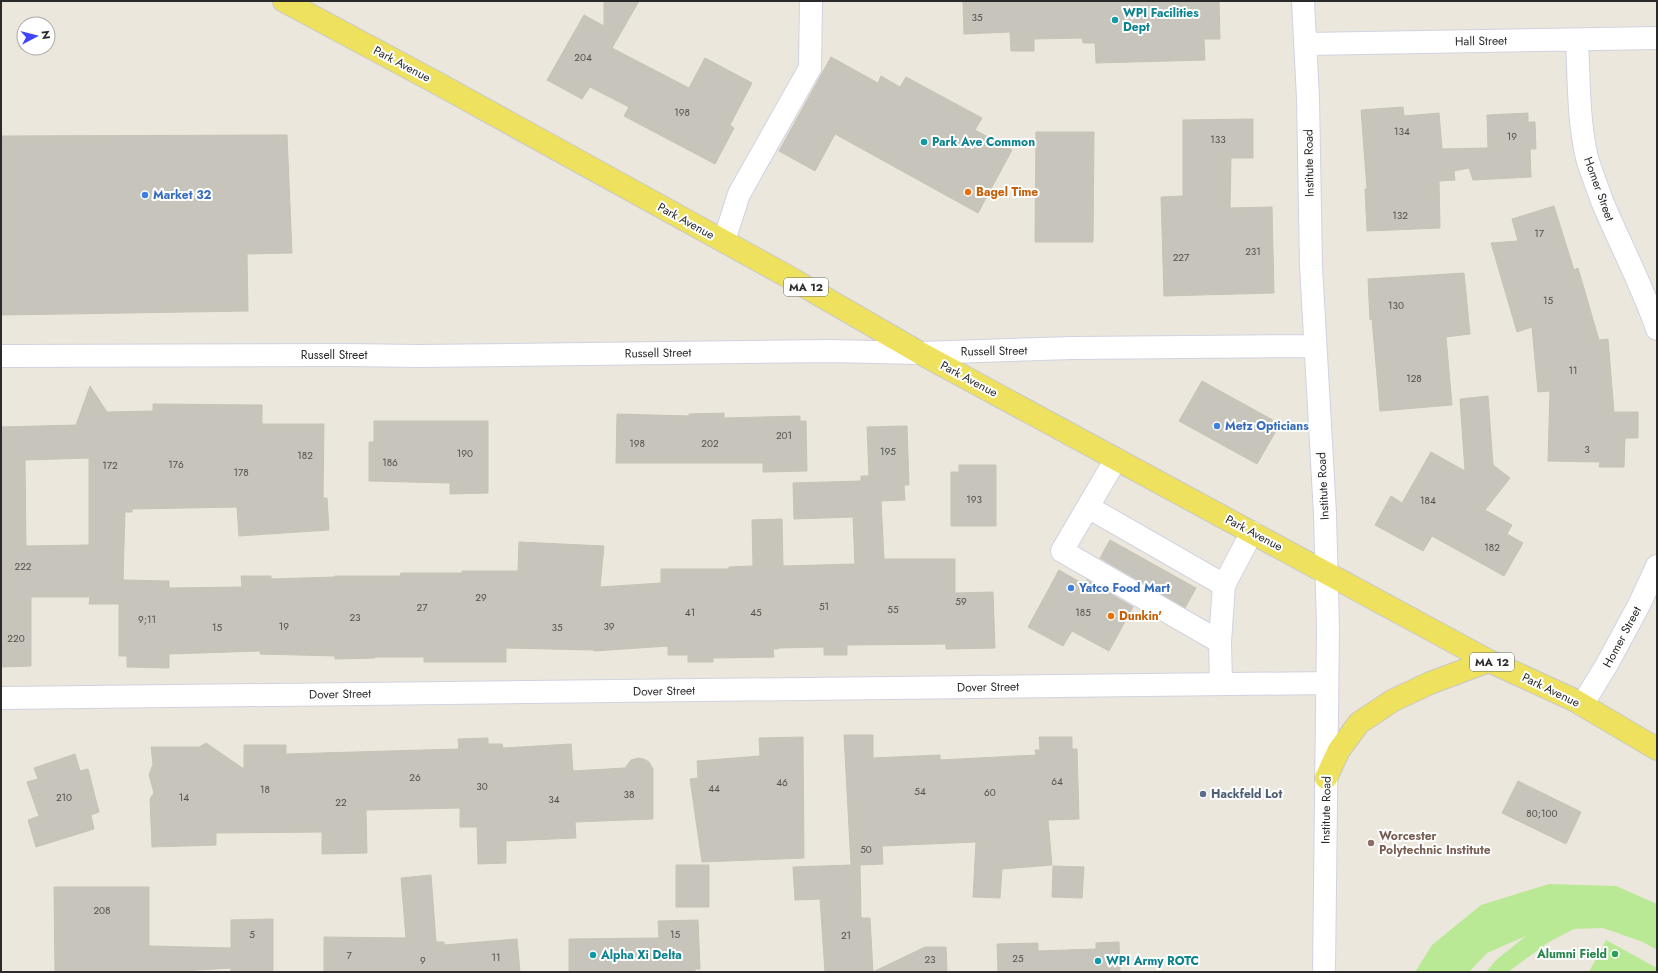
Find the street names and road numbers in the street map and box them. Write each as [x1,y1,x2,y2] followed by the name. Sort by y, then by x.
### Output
[1455,32,1507,50] street label: Hall Street
[370,41,434,87] street label: Park Avenue
[1299,129,1319,197] street label: Institute Road
[1579,154,1619,224] street label: Homer Street
[654,198,718,244] street label: Park Avenue
[784,278,828,296] road number: MA 12
[961,341,1028,361] street label: Russell Street
[625,343,692,363] street label: Russell Street
[301,346,367,364] street label: Russell Street
[937,356,1001,402] street label: Park Avenue
[1312,452,1334,520] street label: Institute Road
[1222,510,1286,556] street label: Park Avenue
[1598,603,1646,671] street label: Homer Street
[1470,653,1514,671] road number: MA 12
[1519,668,1583,712] street label: Park Avenue
[957,677,1019,697] street label: Dover Street
[633,681,695,701] street label: Dover Street
[309,684,371,704] street label: Dover Street
[1316,776,1336,844] street label: Institute Road

